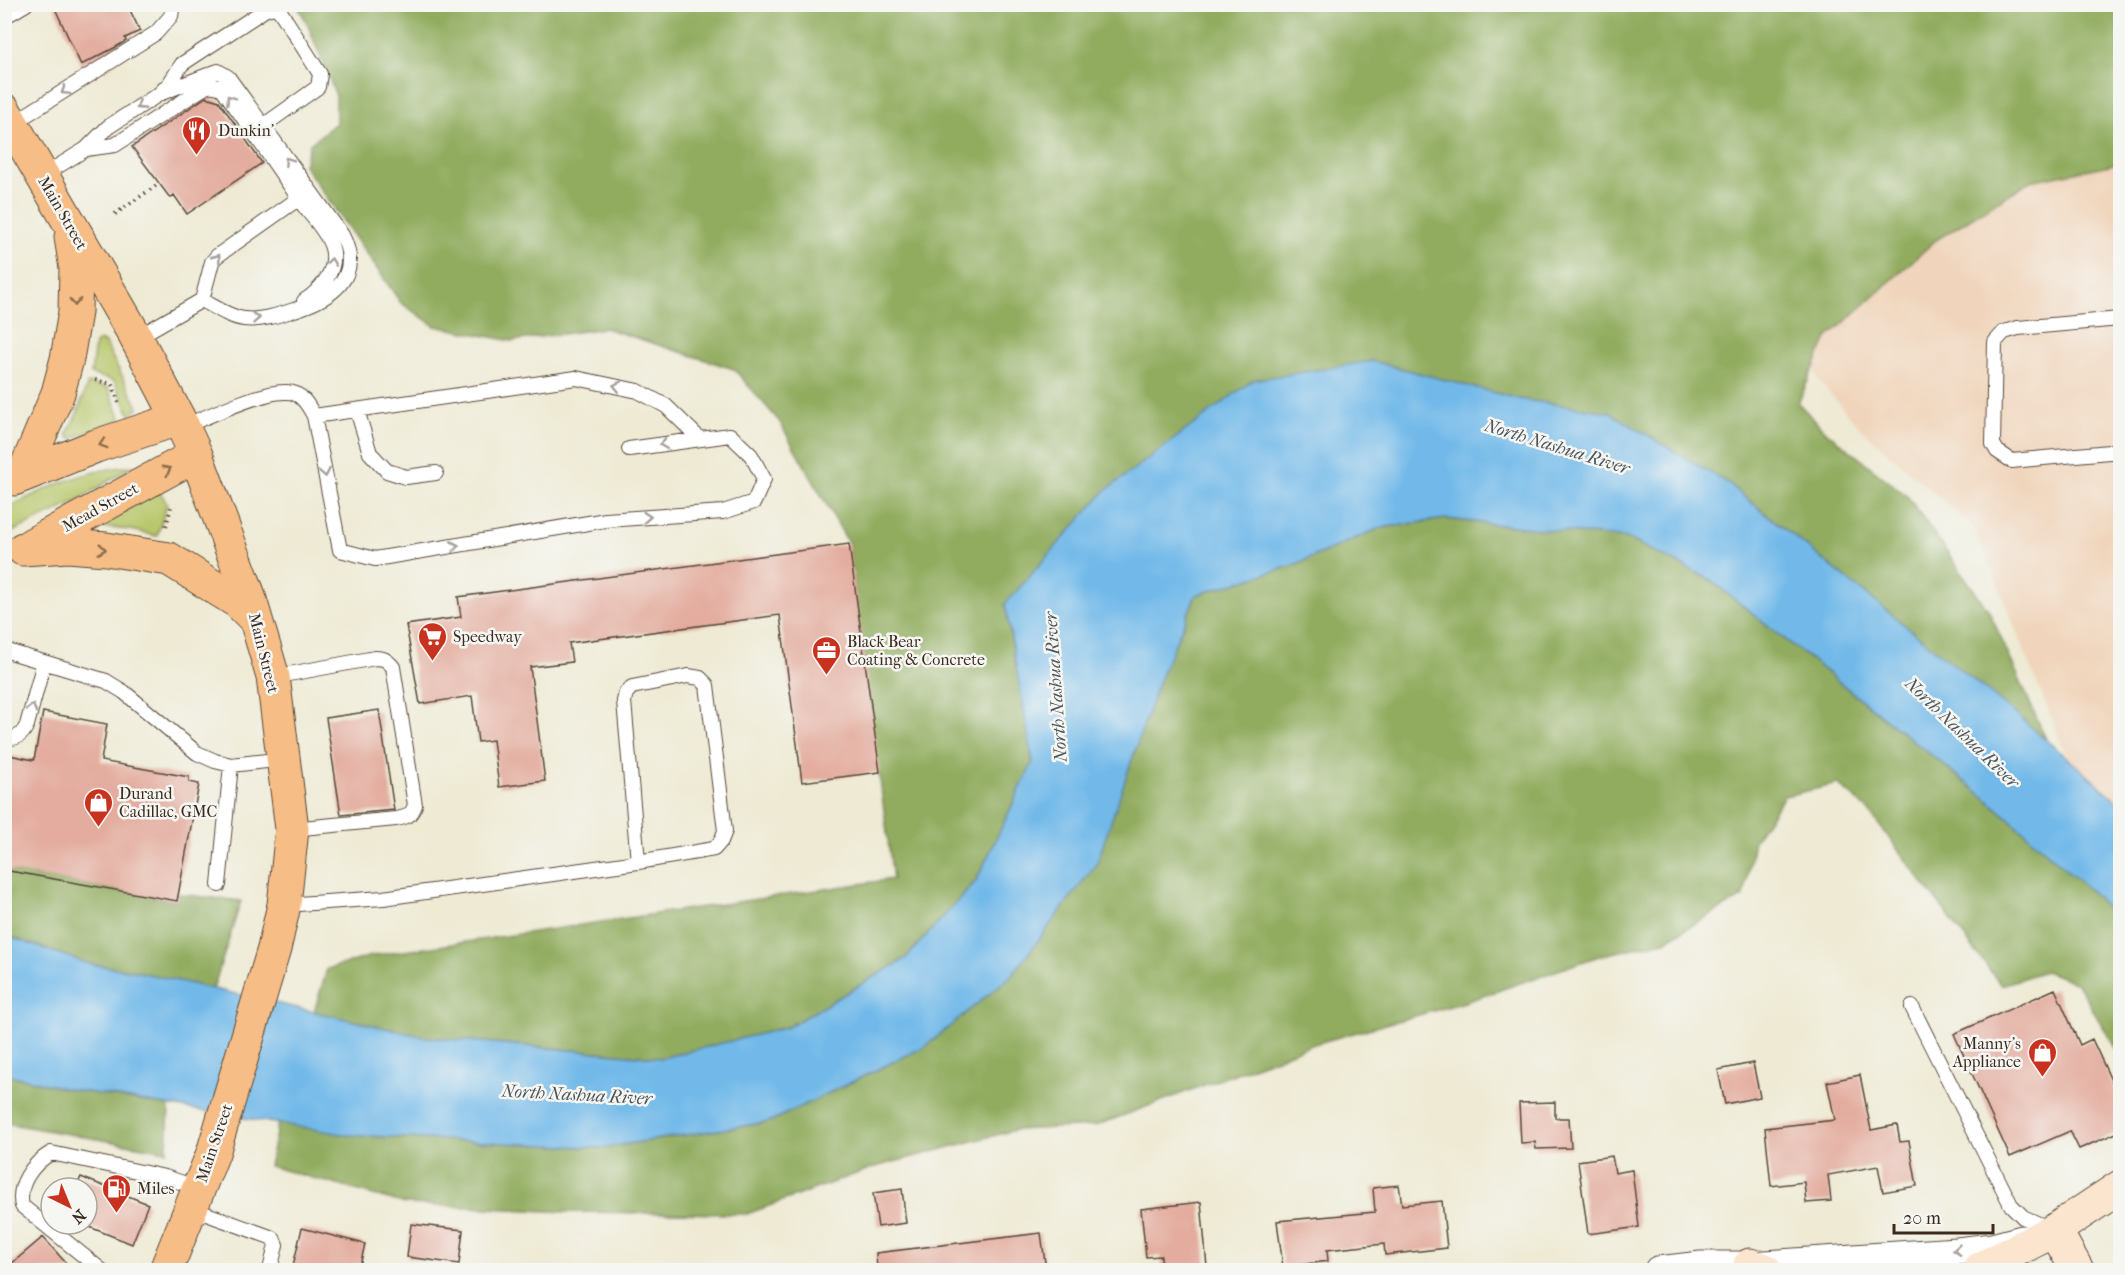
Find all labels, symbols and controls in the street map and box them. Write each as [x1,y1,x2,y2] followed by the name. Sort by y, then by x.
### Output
[61,83,71,95] one-way arrow
[226,95,237,106] one-way arrow
[136,99,147,110] one-way arrow
[181,114,213,156] restaurant icon: Dunkin'
[218,121,274,140] place label: Dunkin'
[284,157,295,168] one-way arrow
[34,173,92,253] street label: Main Street
[210,254,221,265] one-way arrow
[324,257,337,267] one-way arrow
[69,298,81,307] one-way arrow
[252,312,261,325] one-way arrow
[613,381,623,394] one-way arrow
[1481,415,1634,480] water label: North Nashua River
[98,436,109,449] one-way arrow
[658,438,667,450] one-way arrow
[160,466,171,477] one-way arrow
[318,468,331,478] one-way arrow
[59,478,142,536] street label: Mead Street
[643,511,652,524] one-way arrow
[450,540,459,552] one-way arrow
[98,542,107,555] one-way arrow
[1040,609,1072,764] water label: North Nashua River
[245,611,283,695] street label: Main Street
[416,620,448,662] supermarket icon: Speedway
[453,627,522,646] place label: Speedway
[847,632,985,669] place label: Black Bear Coating & Concrete
[810,634,842,676] office icon: Black Bear Coating & Concrete
[1900,672,2025,794] water label: North Nashua River
[24,703,37,713] one-way arrow
[119,784,217,821] place label: Durand Cadillac, GMC
[82,786,114,828] shop icon: Durand Cadillac, GMC
[1952,1034,2021,1071] place label: Manny's Appliance
[2026,1036,2058,1078] shop icon: Manny's Appliance
[500,1081,655,1110] water label: North Nashua River
[192,1101,236,1185] street label: Main Street
[100,1172,132,1214] fuel station icon: Miles
[39,1176,99,1236] north arrow
[137,1179,175,1198] place label: Miles
[1894,1197,1993,1235] scale bar
[67,1206,90,1228] text: N
[1903,1208,1941,1229] text: 20 m
[1953,1243,1962,1256] one-way arrow

